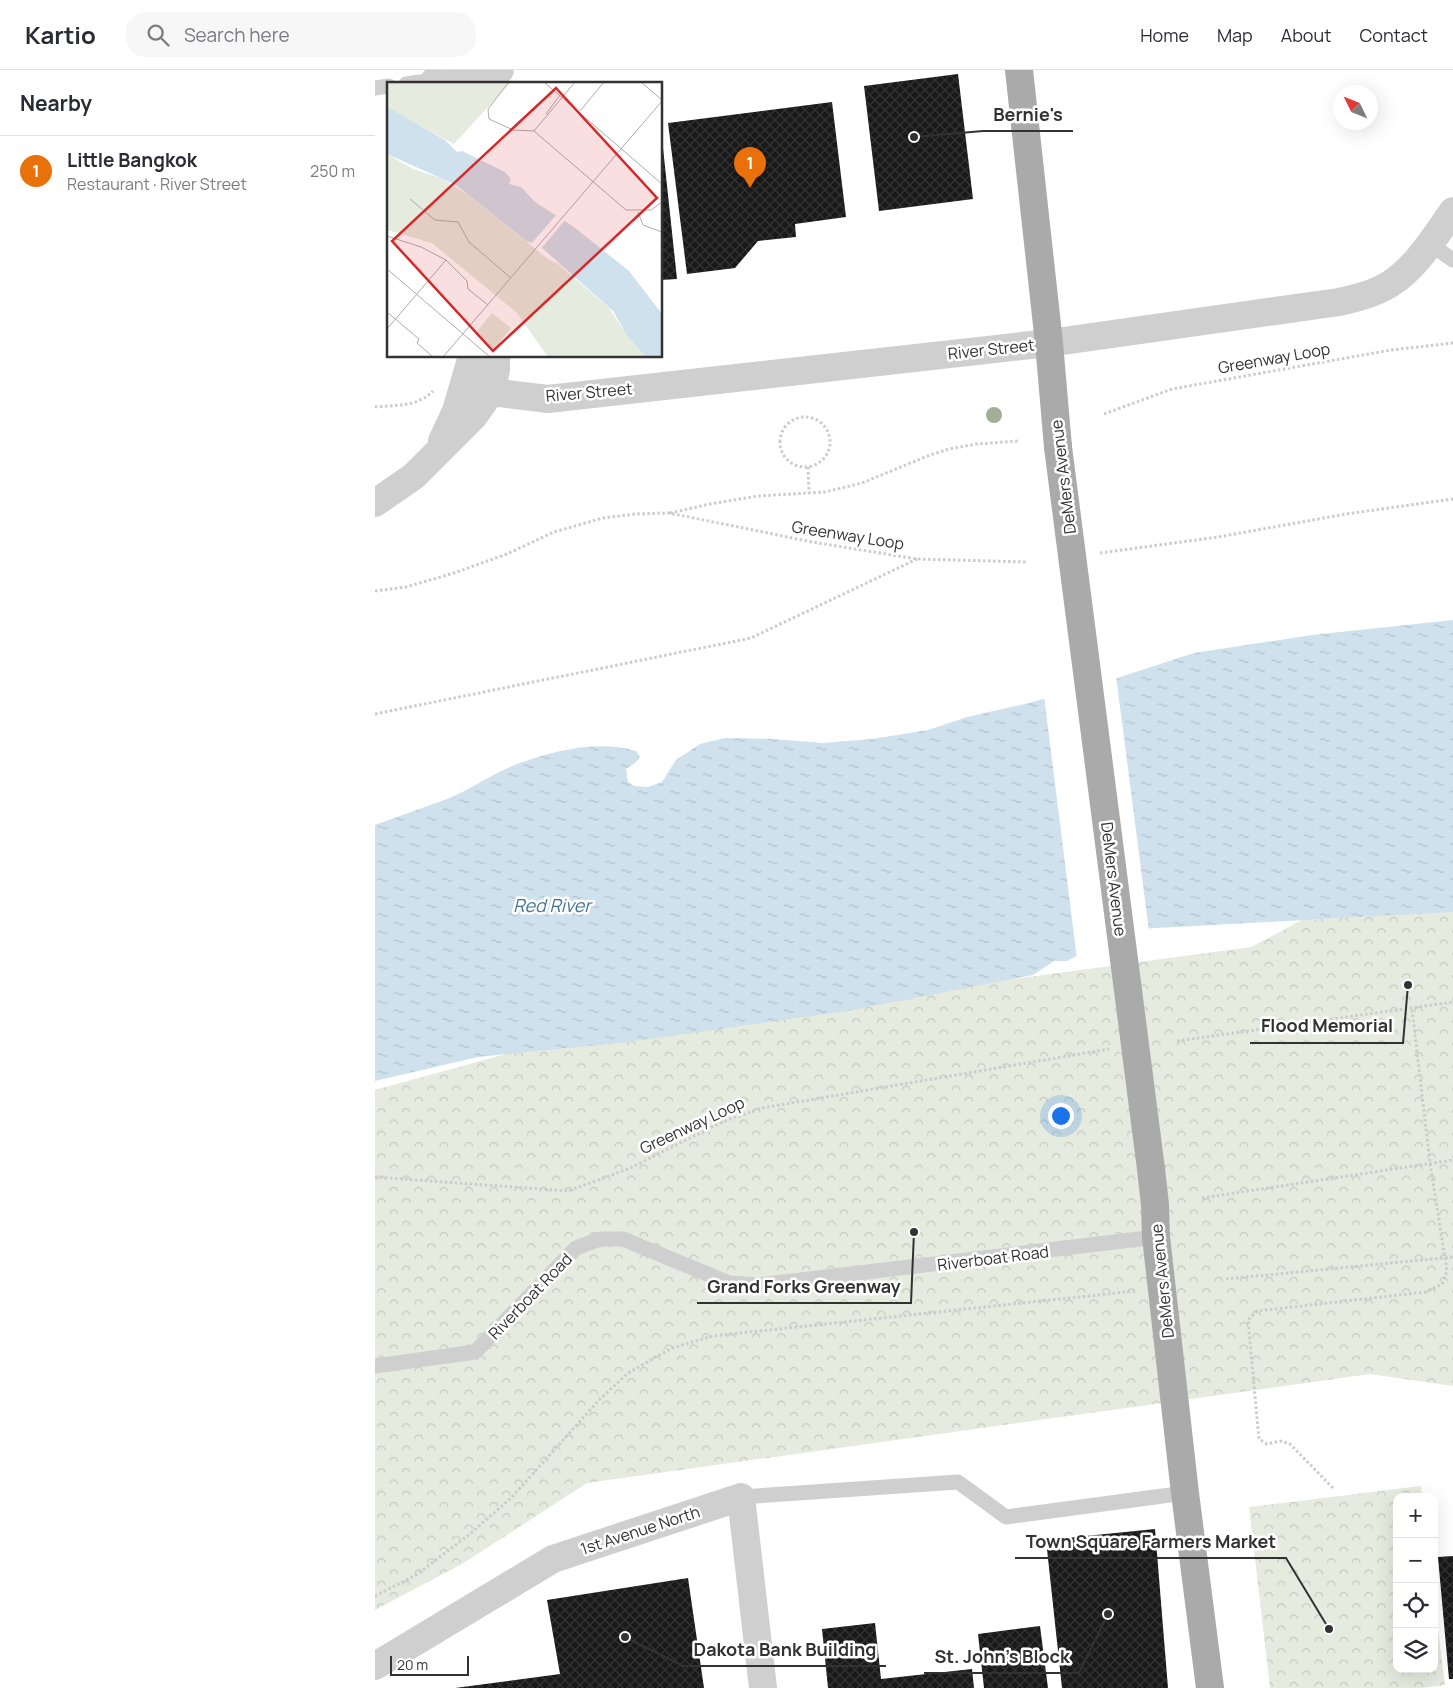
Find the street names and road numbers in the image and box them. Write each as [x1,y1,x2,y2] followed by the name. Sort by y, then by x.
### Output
[947,334,1035,364] street label: River Street
[1216,337,1332,379] street label: Greenway Loop
[545,377,633,407] street label: River Street
[1045,419,1081,535] street label: DeMers Avenue
[790,515,906,555] street label: Greenway Loop
[1096,821,1132,937] street label: DeMers Avenue
[636,1091,748,1159] street label: Greenway Loop
[1145,1223,1179,1339] street label: DeMers Avenue
[936,1240,1050,1276] street label: Riverboat Road
[483,1248,577,1344] street label: Riverboat Road
[577,1500,703,1560] street label: 1st Avenue North

